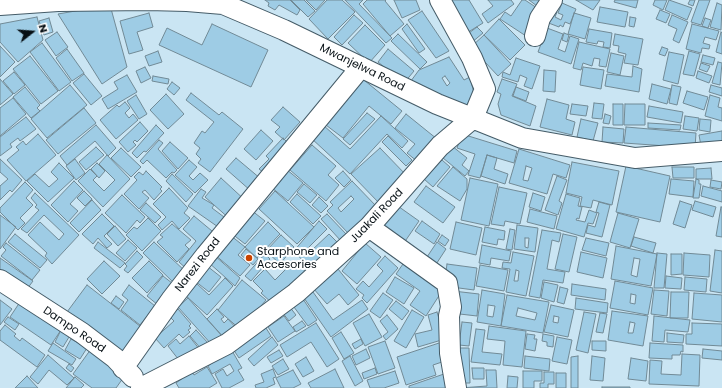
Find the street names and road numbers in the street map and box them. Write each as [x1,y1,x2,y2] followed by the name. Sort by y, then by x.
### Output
[317,42,407,94] street label: Mwanjelwa Road
[348,186,406,246] street label: Juakali Road
[173,235,223,295] street label: Narezi Road
[40,304,108,356] street label: Dampo Road

